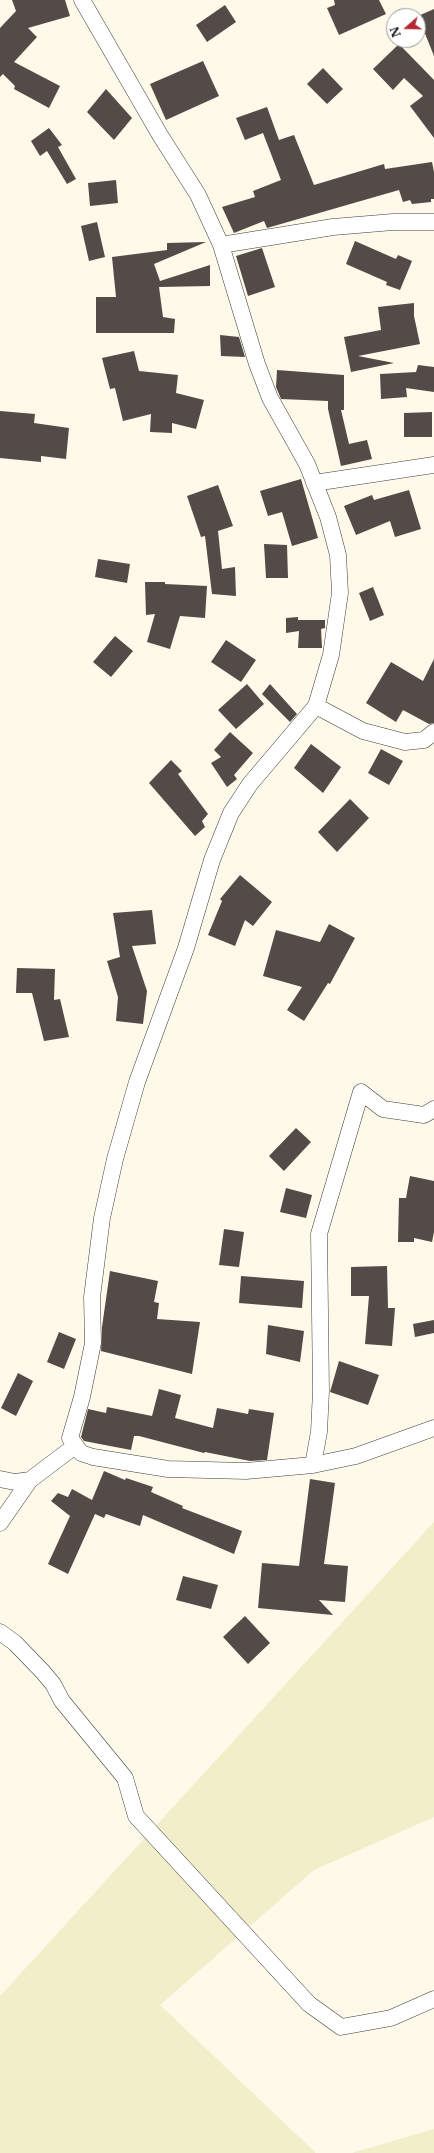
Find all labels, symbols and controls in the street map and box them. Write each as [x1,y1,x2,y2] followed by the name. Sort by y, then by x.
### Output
[386,8,426,48] north arrow
[387,25,404,39] text: N

